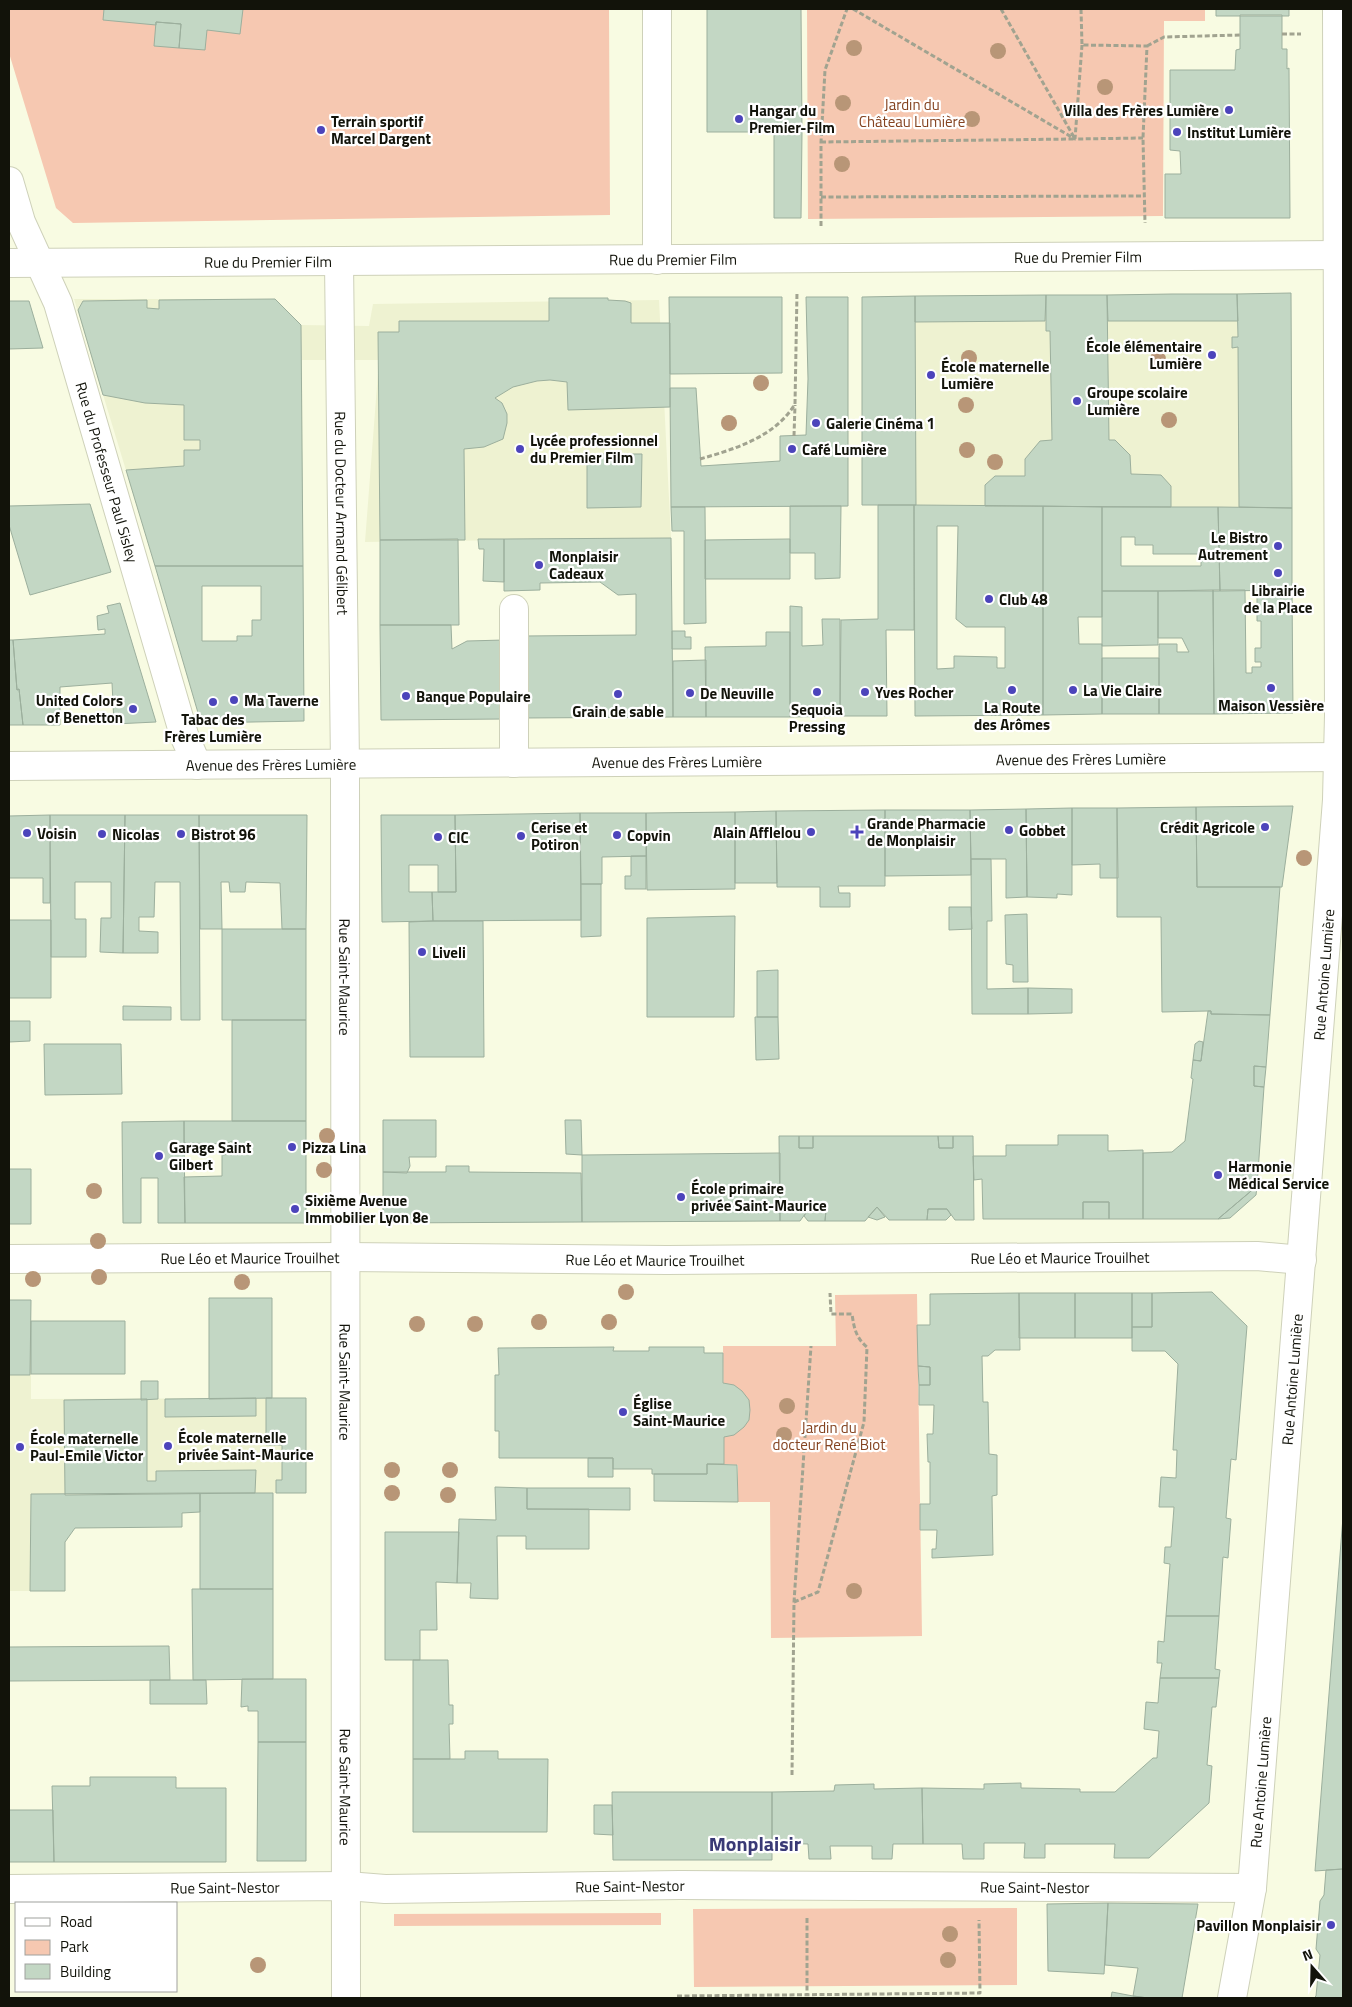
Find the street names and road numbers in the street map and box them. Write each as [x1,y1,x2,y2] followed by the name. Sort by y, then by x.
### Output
[1014,245,1142,268] street label: Rue du Premier Film
[609,247,737,271] street label: Rue du Premier Film
[204,250,332,273] street label: Rue du Premier Film
[70,379,145,565] street label: Rue du Professeur Paul Sisley
[329,411,355,616] street label: Rue du Docteur Armand Gélibert
[996,747,1166,771] street label: Avenue des Frères Lumière
[592,749,762,774] street label: Avenue des Frères Lumière
[186,752,356,776] street label: Avenue des Frères Lumière
[1307,908,1340,1041] street label: Rue Antoine Lumière
[334,918,357,1036] street label: Rue Saint-Maurice
[970,1245,1150,1269] street label: Rue Léo et Maurice Trouilhet
[160,1246,340,1270] street label: Rue Léo et Maurice Trouilhet
[565,1248,745,1272] street label: Rue Léo et Maurice Trouilhet
[1275,1313,1308,1446] street label: Rue Antoine Lumière
[334,1323,357,1441] street label: Rue Saint-Maurice
[1244,1716,1277,1849] street label: Rue Antoine Lumière
[334,1728,357,1846] street label: Rue Saint-Maurice
[575,1873,685,1898] street label: Rue Saint-Nestor
[170,1875,280,1899] street label: Rue Saint-Nestor
[980,1875,1090,1899] street label: Rue Saint-Nestor

